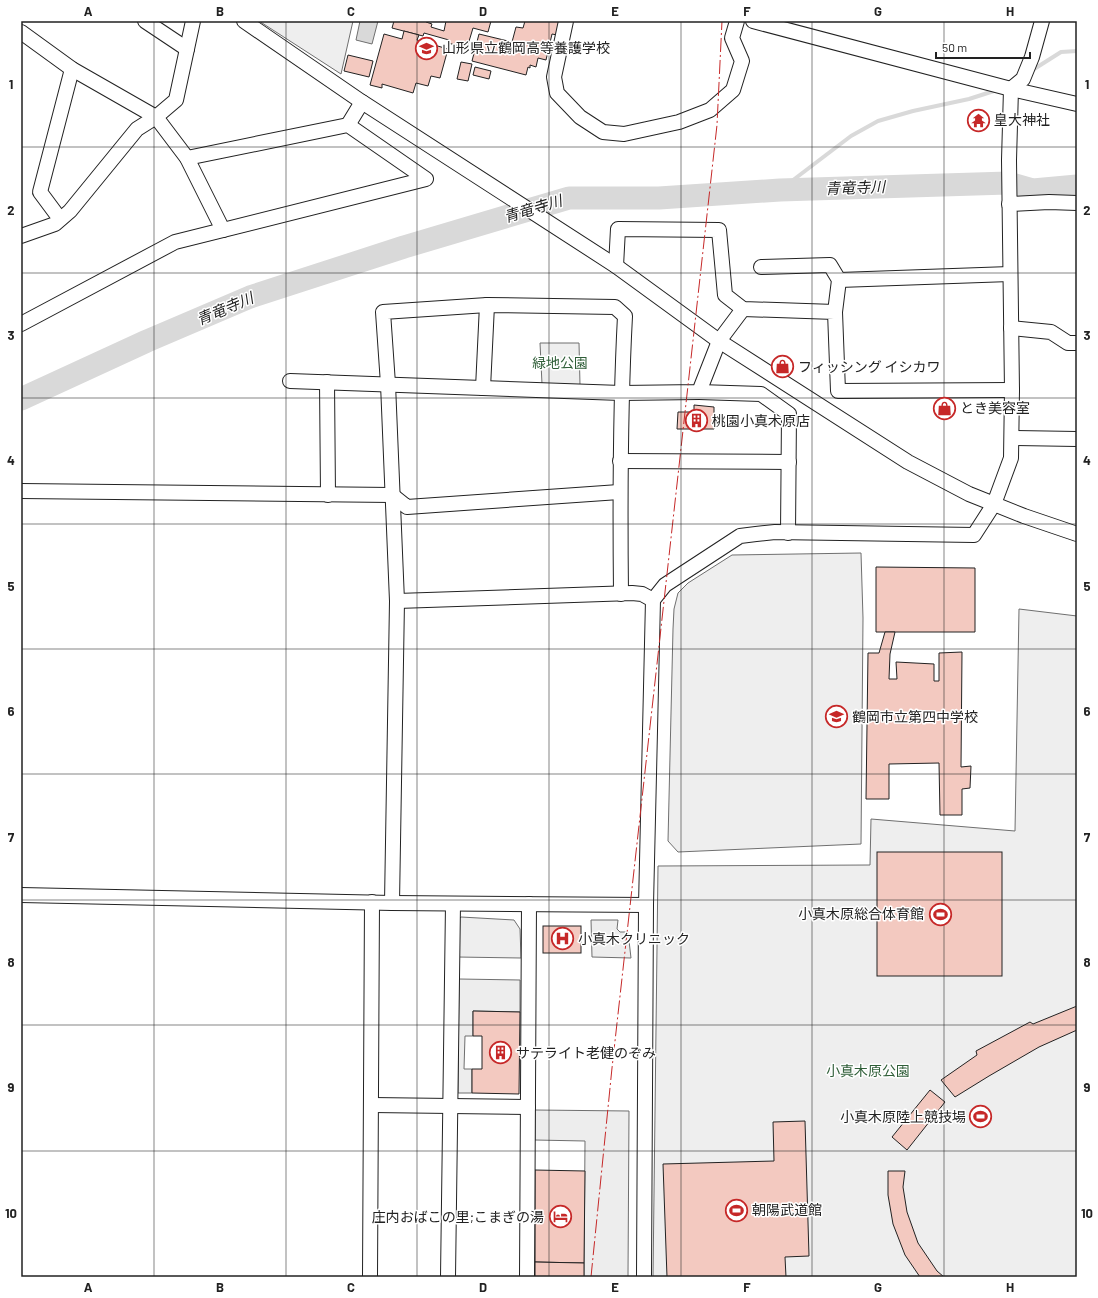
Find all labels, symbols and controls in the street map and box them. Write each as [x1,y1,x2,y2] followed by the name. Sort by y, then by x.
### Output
[84,3,93,19] text: A
[216,3,224,19] text: B
[347,3,355,19] text: C
[479,3,487,19] text: D
[611,3,619,19] text: E
[743,3,751,19] text: F
[874,3,882,19] text: G
[1006,3,1014,19] text: H
[936,34,1030,60] scale bar
[414,35,440,61] school or university icon: 山形県立鶴岡高等養護学校
[442,39,610,56] place label: 山形県立鶴岡高等養護学校
[942,40,967,54] text: 50 m
[9,76,13,92] text: 1
[1085,76,1089,92] text: 1
[966,107,992,133] temple icon: 皇大神社
[994,111,1050,128] place label: 皇大神社
[825,177,887,197] water label: 青竜寺川
[501,190,566,225] water label: 青竜寺川
[7,202,15,218] text: 2
[1083,202,1091,218] text: 2
[193,287,258,328] water label: 青竜寺川
[7,327,15,343] text: 3
[1083,327,1091,343] text: 3
[532,354,588,371] park label: 緑地公園
[769,354,795,380] shop icon: フィッシング イシカワ
[798,358,941,375] place label: フィッシング イシカワ
[932,395,958,421] shop icon: とき美容室
[960,399,1030,416] place label: とき美容室
[683,408,709,434] building icon: 桃園小真木原店
[712,412,810,429] place label: 桃園小真木原店
[7,452,15,468] text: 4
[1083,452,1091,468] text: 4
[7,578,15,594] text: 5
[1083,578,1091,594] text: 5
[8,703,15,719] text: 6
[1084,703,1091,719] text: 6
[824,704,850,730] school or university icon: 鶴岡市立第四中学校
[852,708,978,725] place label: 鶴岡市立第四中学校
[8,829,15,845] text: 7
[1084,829,1091,845] text: 7
[927,901,953,927] sports icon: 小真木原総合体育館
[798,905,924,922] place label: 小真木原総合体育館
[549,926,575,952] hospital icon: 小真木クリニック
[578,930,690,947] place label: 小真木クリニック
[7,954,15,970] text: 8
[1083,954,1091,970] text: 8
[488,1040,514,1066] building icon: サテライト老健のぞみ
[516,1044,656,1061] place label: サテライト老健のぞみ
[826,1062,910,1079] park label: 小真木原公園
[8,1079,15,1095] text: 9
[1084,1079,1091,1095] text: 9
[968,1104,994,1130] sports icon: 小真木原陸上競技場
[840,1108,966,1125] place label: 小真木原陸上競技場
[723,1197,749,1223] sports icon: 朝陽武道館
[752,1201,822,1218] place label: 朝陽武道館
[547,1204,573,1230] hotel icon: 庄内おばこの里;こまぎの湯
[5,1205,17,1221] text: 10
[1081,1205,1093,1221] text: 10
[372,1208,544,1225] place label: 庄内おばこの里;こまぎの湯
[84,1279,93,1295] text: A
[216,1279,224,1295] text: B
[347,1279,355,1295] text: C
[479,1279,487,1295] text: D
[611,1279,619,1295] text: E
[743,1279,751,1295] text: F
[874,1279,882,1295] text: G
[1006,1279,1014,1295] text: H

